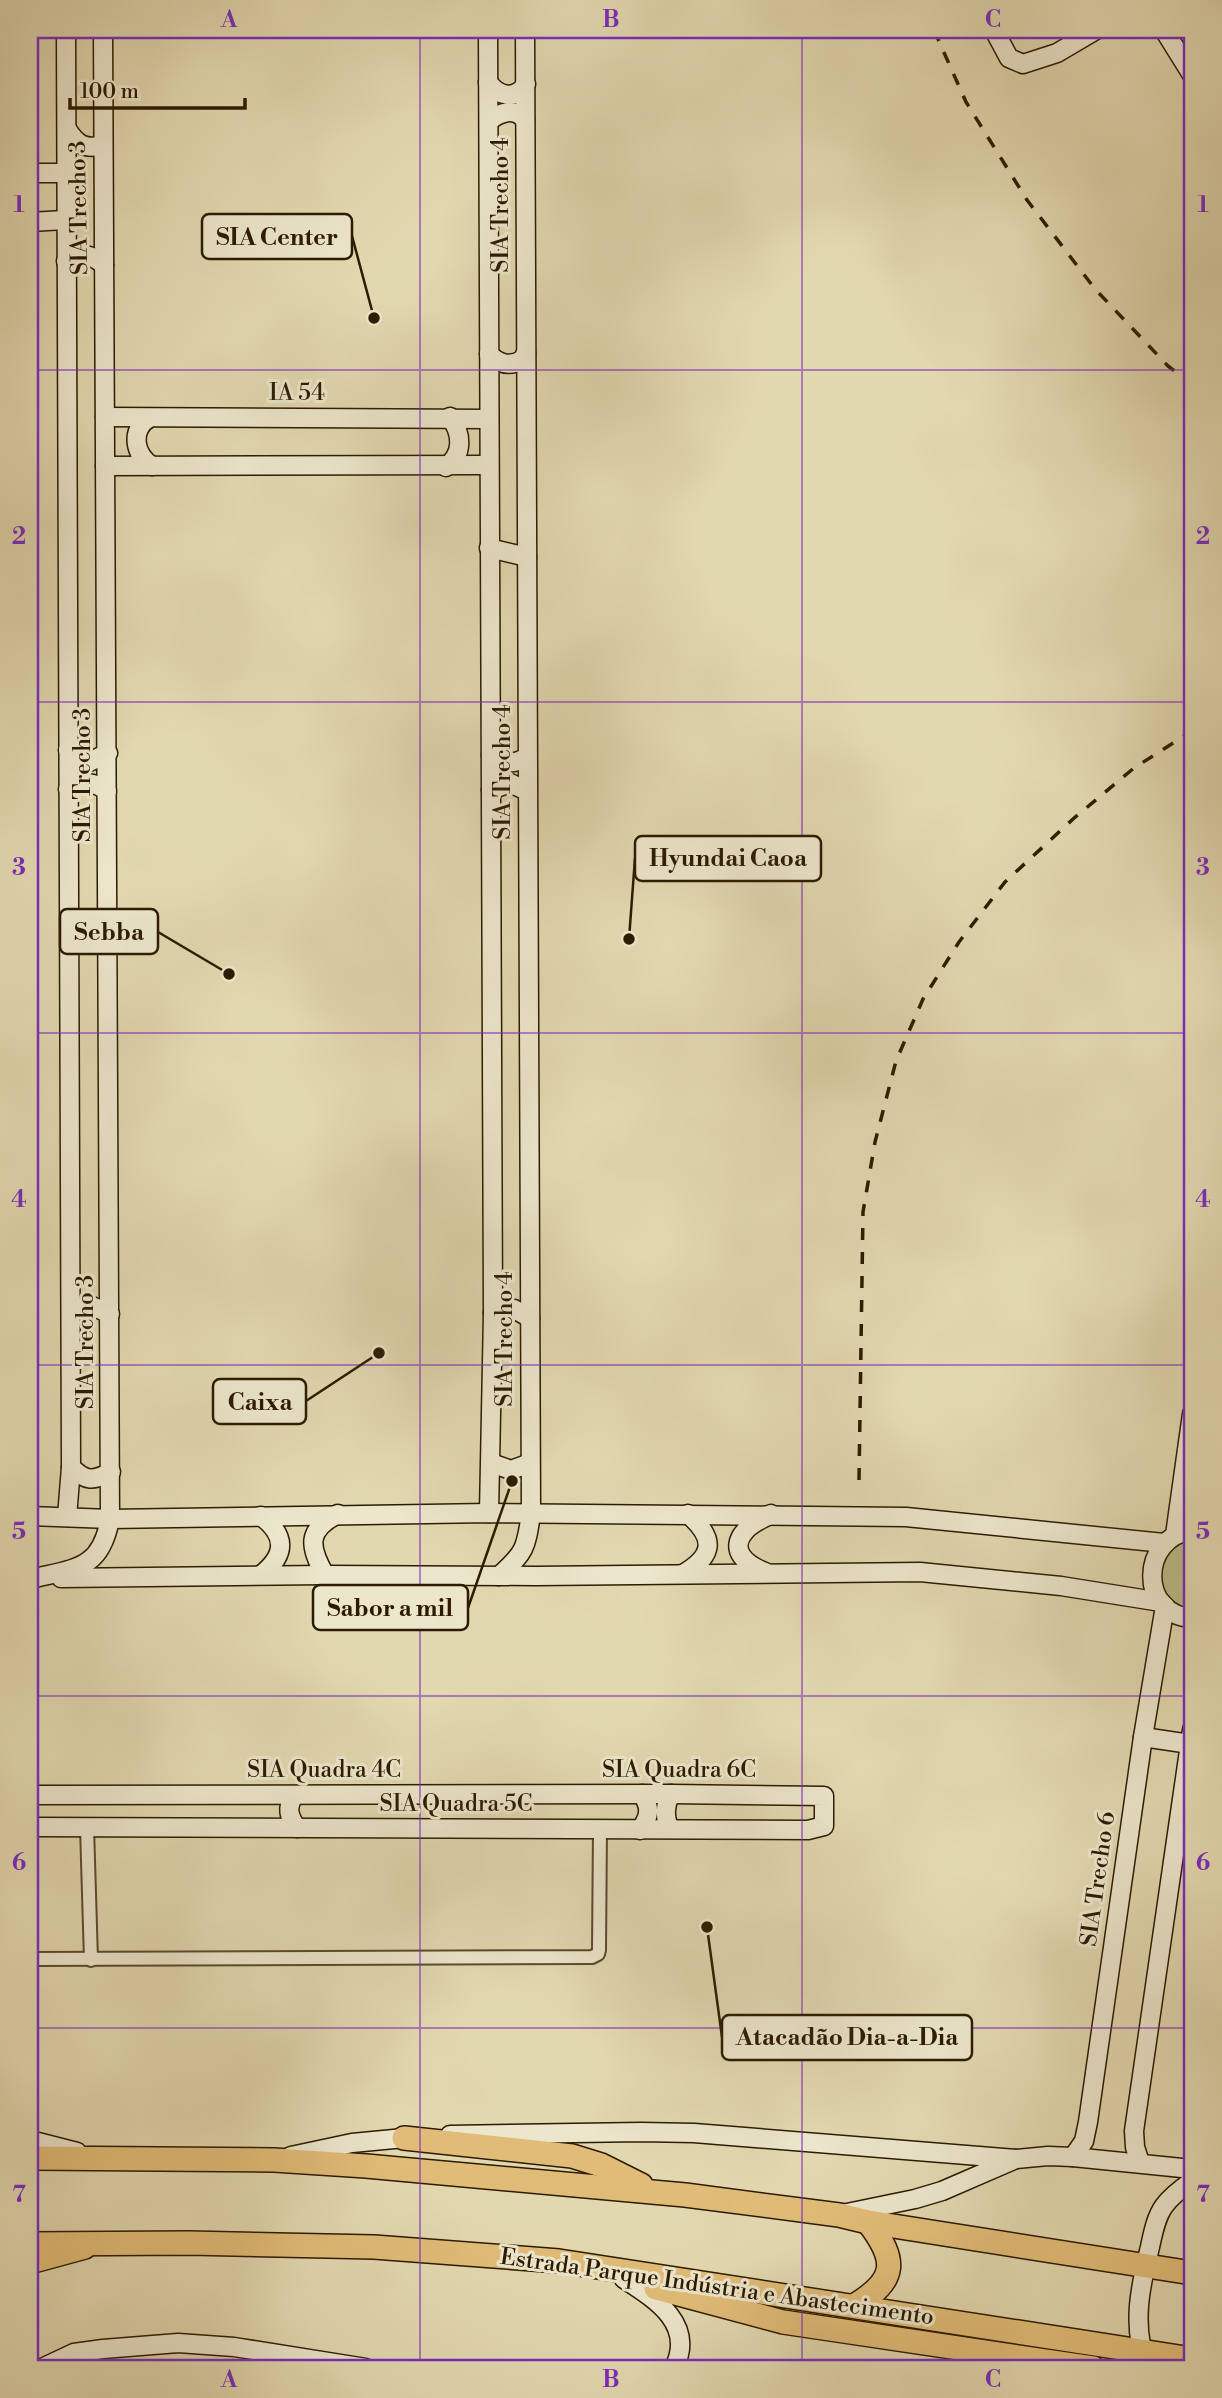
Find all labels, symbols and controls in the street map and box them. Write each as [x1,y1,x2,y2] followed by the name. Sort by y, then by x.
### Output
[220,6,238,34] text: A
[602,6,620,34] text: B
[985,6,1001,34] text: C
[70,66,245,110] scale bar
[80,79,139,105] text: 100 m
[487,137,515,273] street label: SIA Trecho 4
[64,141,94,275] street label: SIA Trecho 3
[13,191,25,219] text: 1
[1197,191,1209,219] text: 1
[202,214,352,259] callout: SIA Center
[216,223,338,253] text: SIA Center
[269,379,325,407] street label: IA 54
[12,523,26,551] text: 2
[1196,523,1210,551] text: 2
[489,704,517,840] street label: SIA Trecho 4
[69,708,97,842] street label: SIA Trecho 3
[635,836,821,881] callout: Hyundai Caoa
[649,844,808,874] text: Hyundai Caoa
[12,854,26,882] text: 3
[1196,854,1210,882] text: 3
[60,909,158,954] callout: Sebba
[74,918,145,948] text: Sebba
[11,1186,27,1214] text: 4
[1195,1186,1211,1214] text: 4
[491,1271,519,1407] street label: SIA Trecho 4
[72,1275,100,1409] street label: SIA Trecho 3
[213,1379,306,1424] callout: Caixa
[228,1388,293,1418] text: Caixa
[12,1518,26,1546] text: 5
[1196,1518,1210,1546] text: 5
[313,1585,468,1630] callout: Sabor a mil
[327,1594,453,1624] text: Sabor a mil
[247,1756,401,1784] street label: SIA Quadra 4C
[602,1756,756,1784] street label: SIA Quadra 6C
[380,1790,532,1818] street label: SIA Quadra 5C
[1075,1810,1121,1948] street label: SIA Trecho 6
[12,1849,26,1877] text: 6
[1196,1849,1210,1877] text: 6
[722,2015,972,2060] callout: Atacadão Dia-a-Dia
[735,2023,959,2053] text: Atacadão Dia-a-Dia
[12,2181,26,2209] text: 7
[1196,2181,1210,2209] text: 7
[498,2243,936,2331] street label: Estrada Parque Indústria e Abastecimento
[220,2366,238,2394] text: A
[602,2366,620,2394] text: B
[985,2366,1001,2394] text: C

